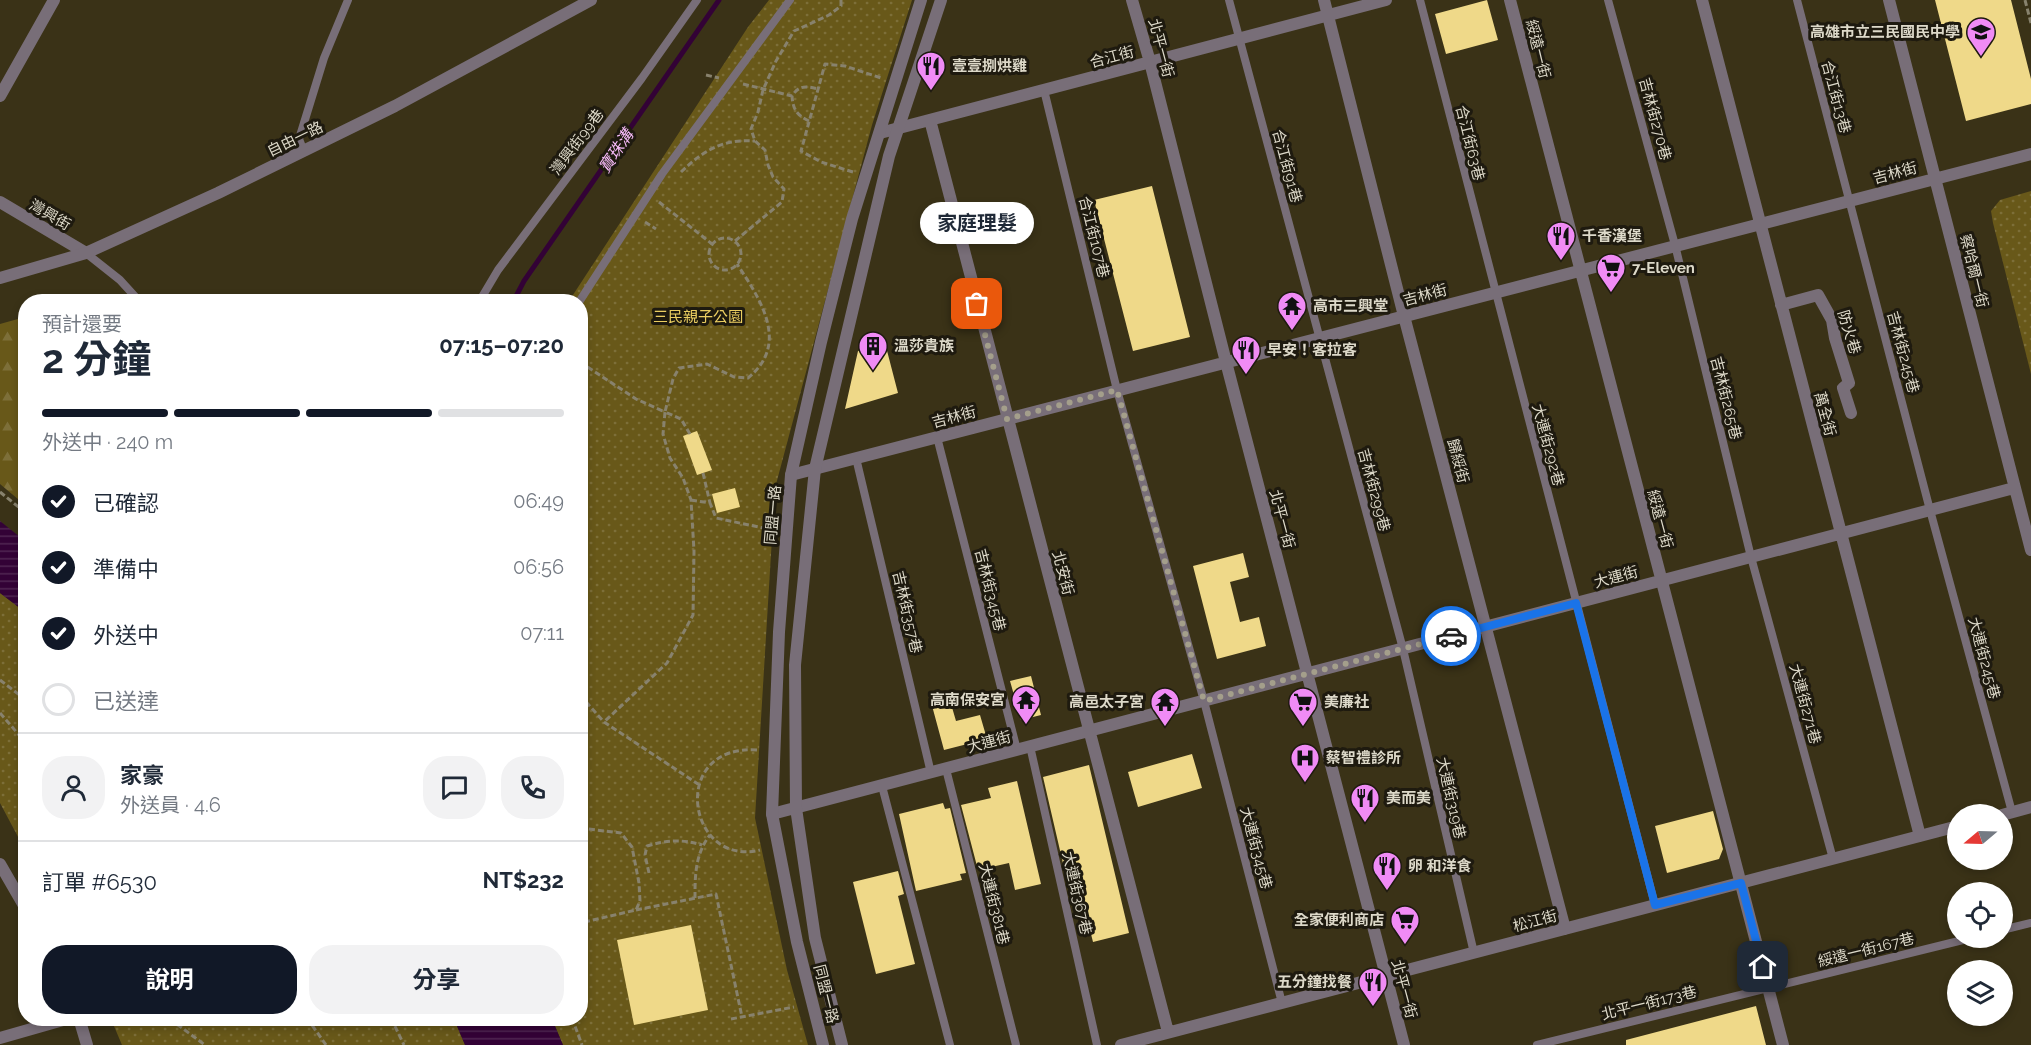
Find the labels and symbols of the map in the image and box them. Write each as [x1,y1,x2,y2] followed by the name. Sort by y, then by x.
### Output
[1965,16,1997,58] school or university icon: 高雄市立三民國民中學
[1145,17,1177,79] street label: 北平一街
[1522,18,1554,80] street label: 綏遠一街
[1810,23,1960,41] place label: 高雄市立三民國民中學
[1088,42,1136,72] street label: 合江街
[915,50,947,92] restaurant icon: 壹壹捌烘雞
[952,57,1027,75] place label: 壹壹捌烘雞
[1818,59,1854,135] street label: 合江街13巷
[1635,76,1675,162] street label: 吉林街270巷
[1452,103,1488,183] street label: 合江街63巷
[546,106,608,178] street label: 灣興街99巷
[264,118,326,160] street label: 自由一路
[595,124,638,176] water label: 寶珠溝
[1269,127,1305,205] street label: 合江街91巷
[1871,158,1919,188] street label: 吉林街
[1075,194,1113,280] street label: 合江街107巷
[26,196,74,234] street label: 灣興街
[920,202,1034,244] callout: 家庭理髮
[1545,220,1577,262] restaurant icon: 千香漢堡
[1582,227,1642,245] place label: 千香漢堡
[1956,232,1992,310] street label: 察哈爾一街
[1595,252,1627,294] supermarket icon: 7-Eleven
[1632,259,1695,277] place label: 7-Eleven
[951,278,1002,329] pin
[1401,280,1449,310] street label: 吉林街
[1276,290,1308,332] temple icon: 高市三興堂
[1313,297,1388,315] place label: 高市三興堂
[653,308,743,326] park label: 三民親子公園
[1834,308,1864,356] street label: 防火巷
[1883,309,1923,395] street label: 吉林街245巷
[857,330,889,372] building icon: 溫莎貴族
[1230,334,1262,376] restaurant icon: 早安！客拉客
[894,337,954,355] place label: 溫莎貴族
[1267,341,1357,359] place label: 早安！客拉客
[1707,355,1745,441] street label: 吉林街265巷
[1810,390,1840,438] street label: 萬全街
[930,402,978,432] street label: 吉林街
[1528,402,1568,488] street label: 大連街292巷
[1443,437,1473,485] street label: 歸綏街
[1354,446,1394,534] street label: 吉林街299巷
[761,484,785,546] street label: 同盟一路
[1266,488,1298,550] street label: 北平一街
[1644,488,1676,550] street label: 綏遠一街
[971,547,1009,633] street label: 吉林街345巷
[1048,549,1078,597] street label: 北安街
[1592,562,1640,592] street label: 大連街
[889,569,925,655] street label: 吉林街357巷
[1421,606,1481,666] courier
[1964,615,2004,701] street label: 大連街245巷
[1786,662,1824,746] street label: 大連街271巷
[1010,684,1042,726] temple icon: 高南保安宮
[1149,686,1181,728] temple icon: 高邑太子宮
[1287,686,1319,728] supermarket icon: 美廉社
[930,691,1005,709] place label: 高南保安宮
[1069,693,1144,711] place label: 高邑太子宮
[1324,693,1369,711] place label: 美廉社
[965,727,1013,757] street label: 大連街
[1289,742,1321,784] hospital icon: 蔡智禮診所
[1326,749,1401,767] place label: 蔡智禮診所
[1433,755,1469,841] street label: 大連街319巷
[1349,782,1381,824] restaurant icon: 美而美
[1386,789,1431,807] place label: 美而美
[1947,804,2013,870] north arrow
[1236,805,1276,891] street label: 大連街345巷
[1059,850,1095,936] street label: 大連街367巷
[1371,850,1403,892] restaurant icon: 卵 和洋食
[1408,857,1472,875] place label: 卵 和洋食
[975,861,1013,947] street label: 大連街381巷
[1389,904,1421,946] supermarket icon: 全家便利商店
[1511,906,1559,936] street label: 松江街
[1294,911,1384,929] place label: 全家便利商店
[1816,929,1916,971] street label: 綏遠一街167巷
[1737,941,1788,992] pin
[1388,958,1420,1020] street label: 北平一街
[810,963,842,1025] street label: 同盟一路
[1357,966,1389,1008] restaurant icon: 五分鐘找餐
[1277,973,1352,991] place label: 五分鐘找餐
[1600,982,1698,1024] street label: 北平一街173巷

